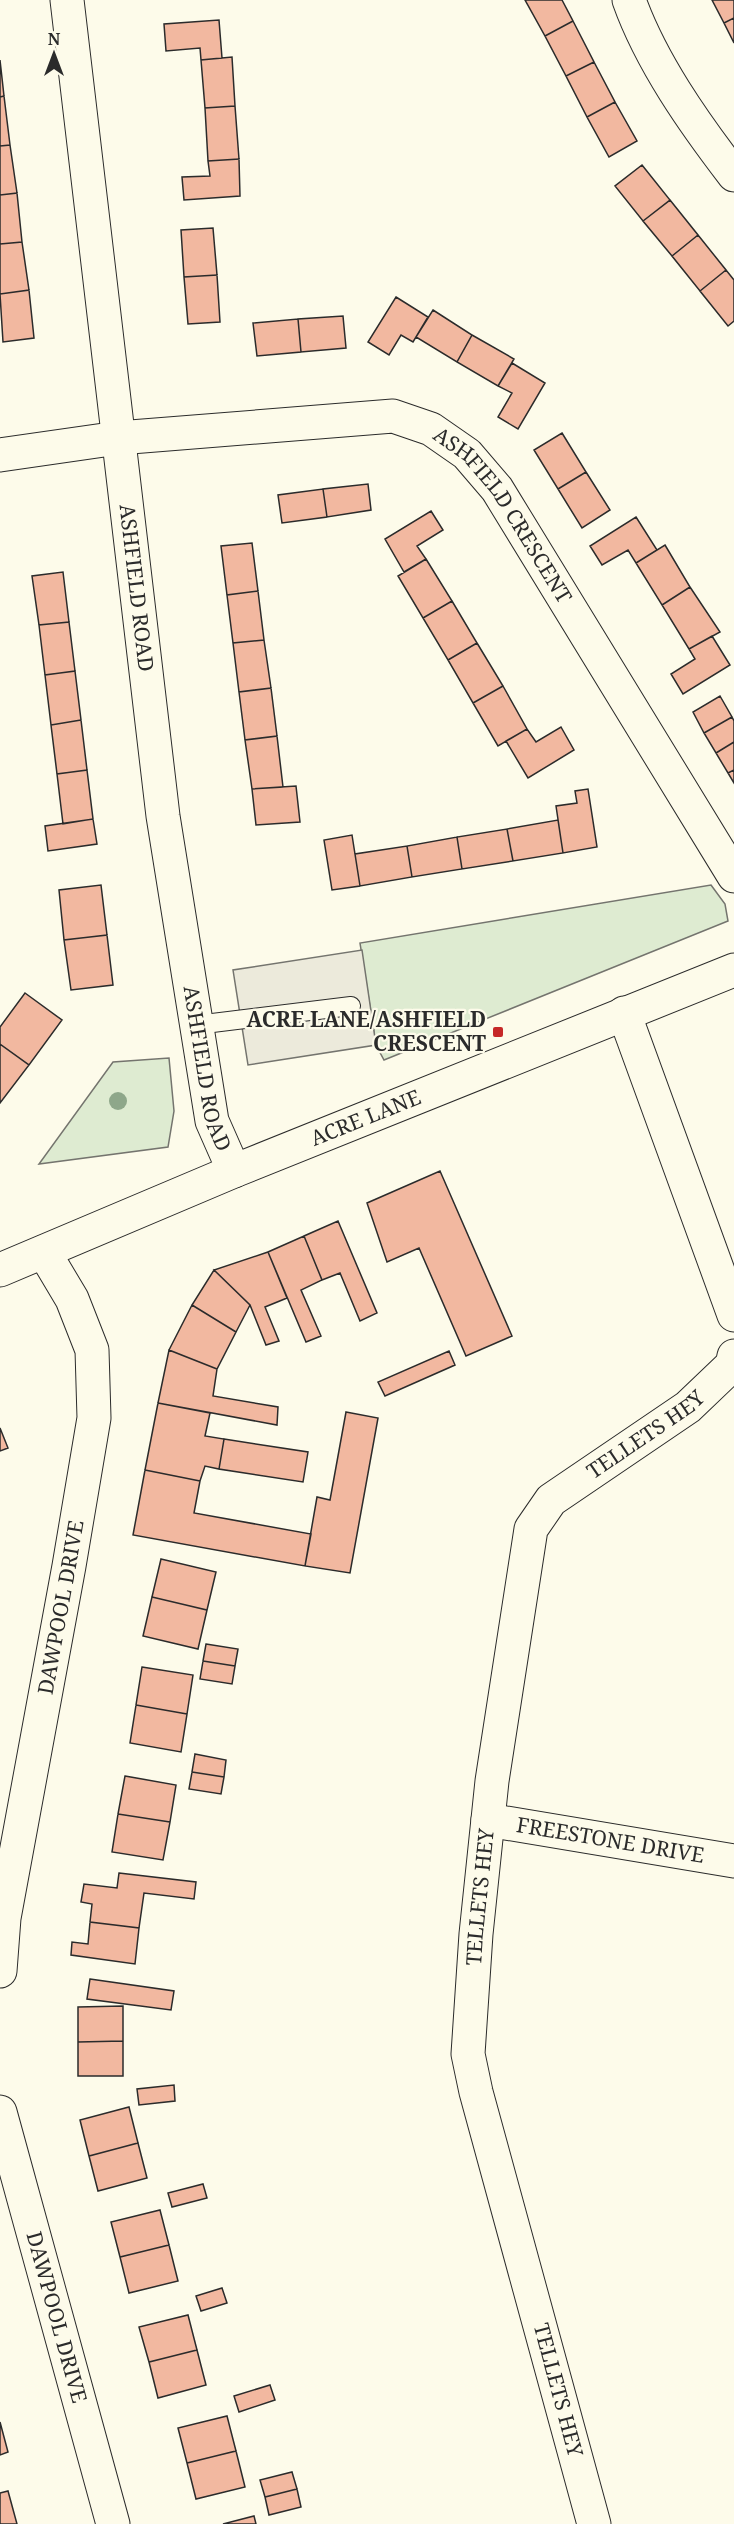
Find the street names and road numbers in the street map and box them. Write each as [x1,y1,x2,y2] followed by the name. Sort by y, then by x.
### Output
[428,420,579,608] street label: ASHFIELD CRESCENT
[113,502,161,673] street label: ASHFIELD ROAD
[177,984,239,1155] street label: ASHFIELD ROAD
[306,1082,425,1152] street label: ACRE LANE
[581,1383,711,1485] street label: TELLETS HEY
[31,1518,90,1697] street label: DAWPOOL DRIVE
[514,1810,707,1869] street label: FREESTONE DRIVE
[459,1826,500,1966] street label: TELLETS HEY
[20,2228,94,2406] street label: DAWPOOL DRIVE
[528,2320,590,2461] street label: TELLETS HEY

